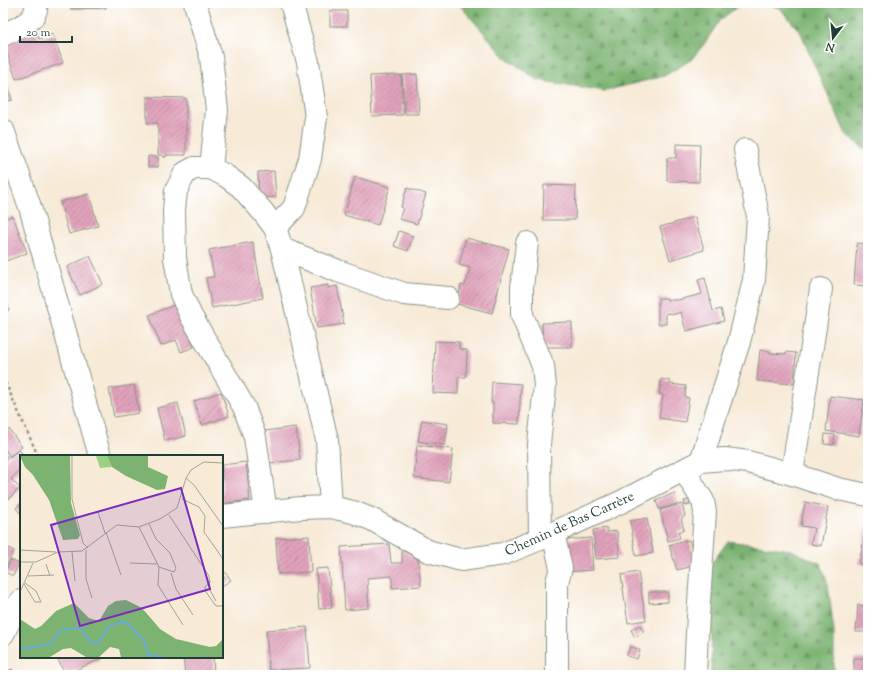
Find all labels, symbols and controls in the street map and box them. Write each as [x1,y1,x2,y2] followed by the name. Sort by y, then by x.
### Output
[20,18,72,44] scale bar
[813,18,853,58] north arrow
[26,24,51,42] text: 20 m
[824,38,838,56] text: N
[20,455,223,658] inset map
[502,487,638,562] street label: Chemin de Bas Carrère

